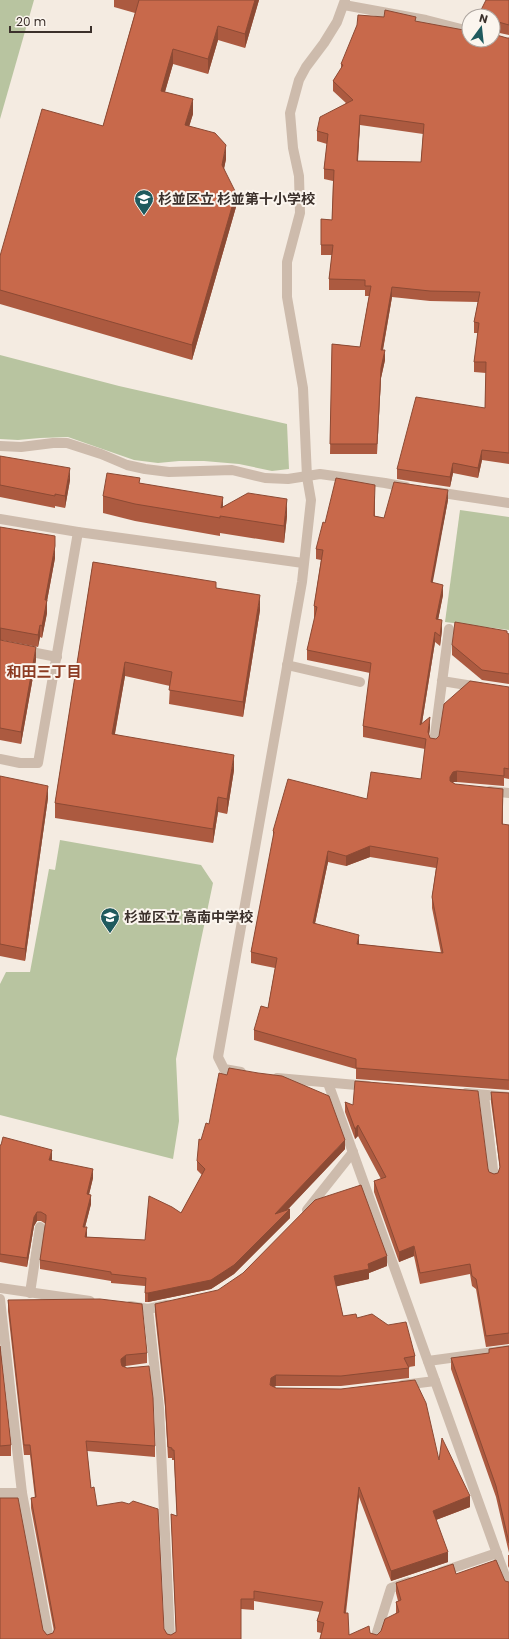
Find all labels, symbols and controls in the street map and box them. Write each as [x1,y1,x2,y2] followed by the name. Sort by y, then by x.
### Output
[10,8,91,34] scale bar
[461,8,501,48] north arrow
[478,10,490,27] text: N
[16,13,46,30] text: 20 m
[133,188,155,216] school or university icon: 杉並区立 杉並第十小学校
[158,189,315,209] place label: 杉並区立 杉並第十小学校
[6,661,82,682] district label: 和田三丁目
[99,906,121,934] school or university icon: 杉並区立 高南中学校
[124,907,253,927] place label: 杉並区立 高南中学校

